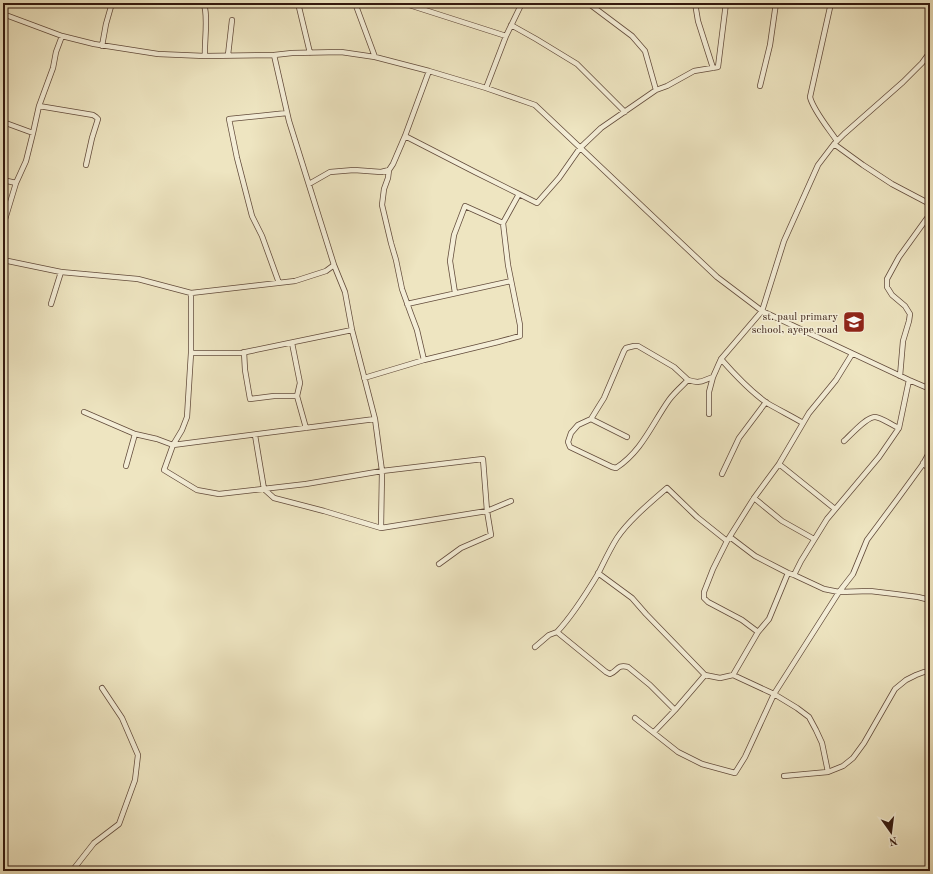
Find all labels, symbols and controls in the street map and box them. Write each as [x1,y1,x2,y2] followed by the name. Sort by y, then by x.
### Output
[841,309,867,335] school or university icon: st. paul primary school, ayepe road
[752,312,838,336] place label: st. paul primary school, ayepe road
[871,812,911,852] north arrow
[887,834,898,847] text: N

